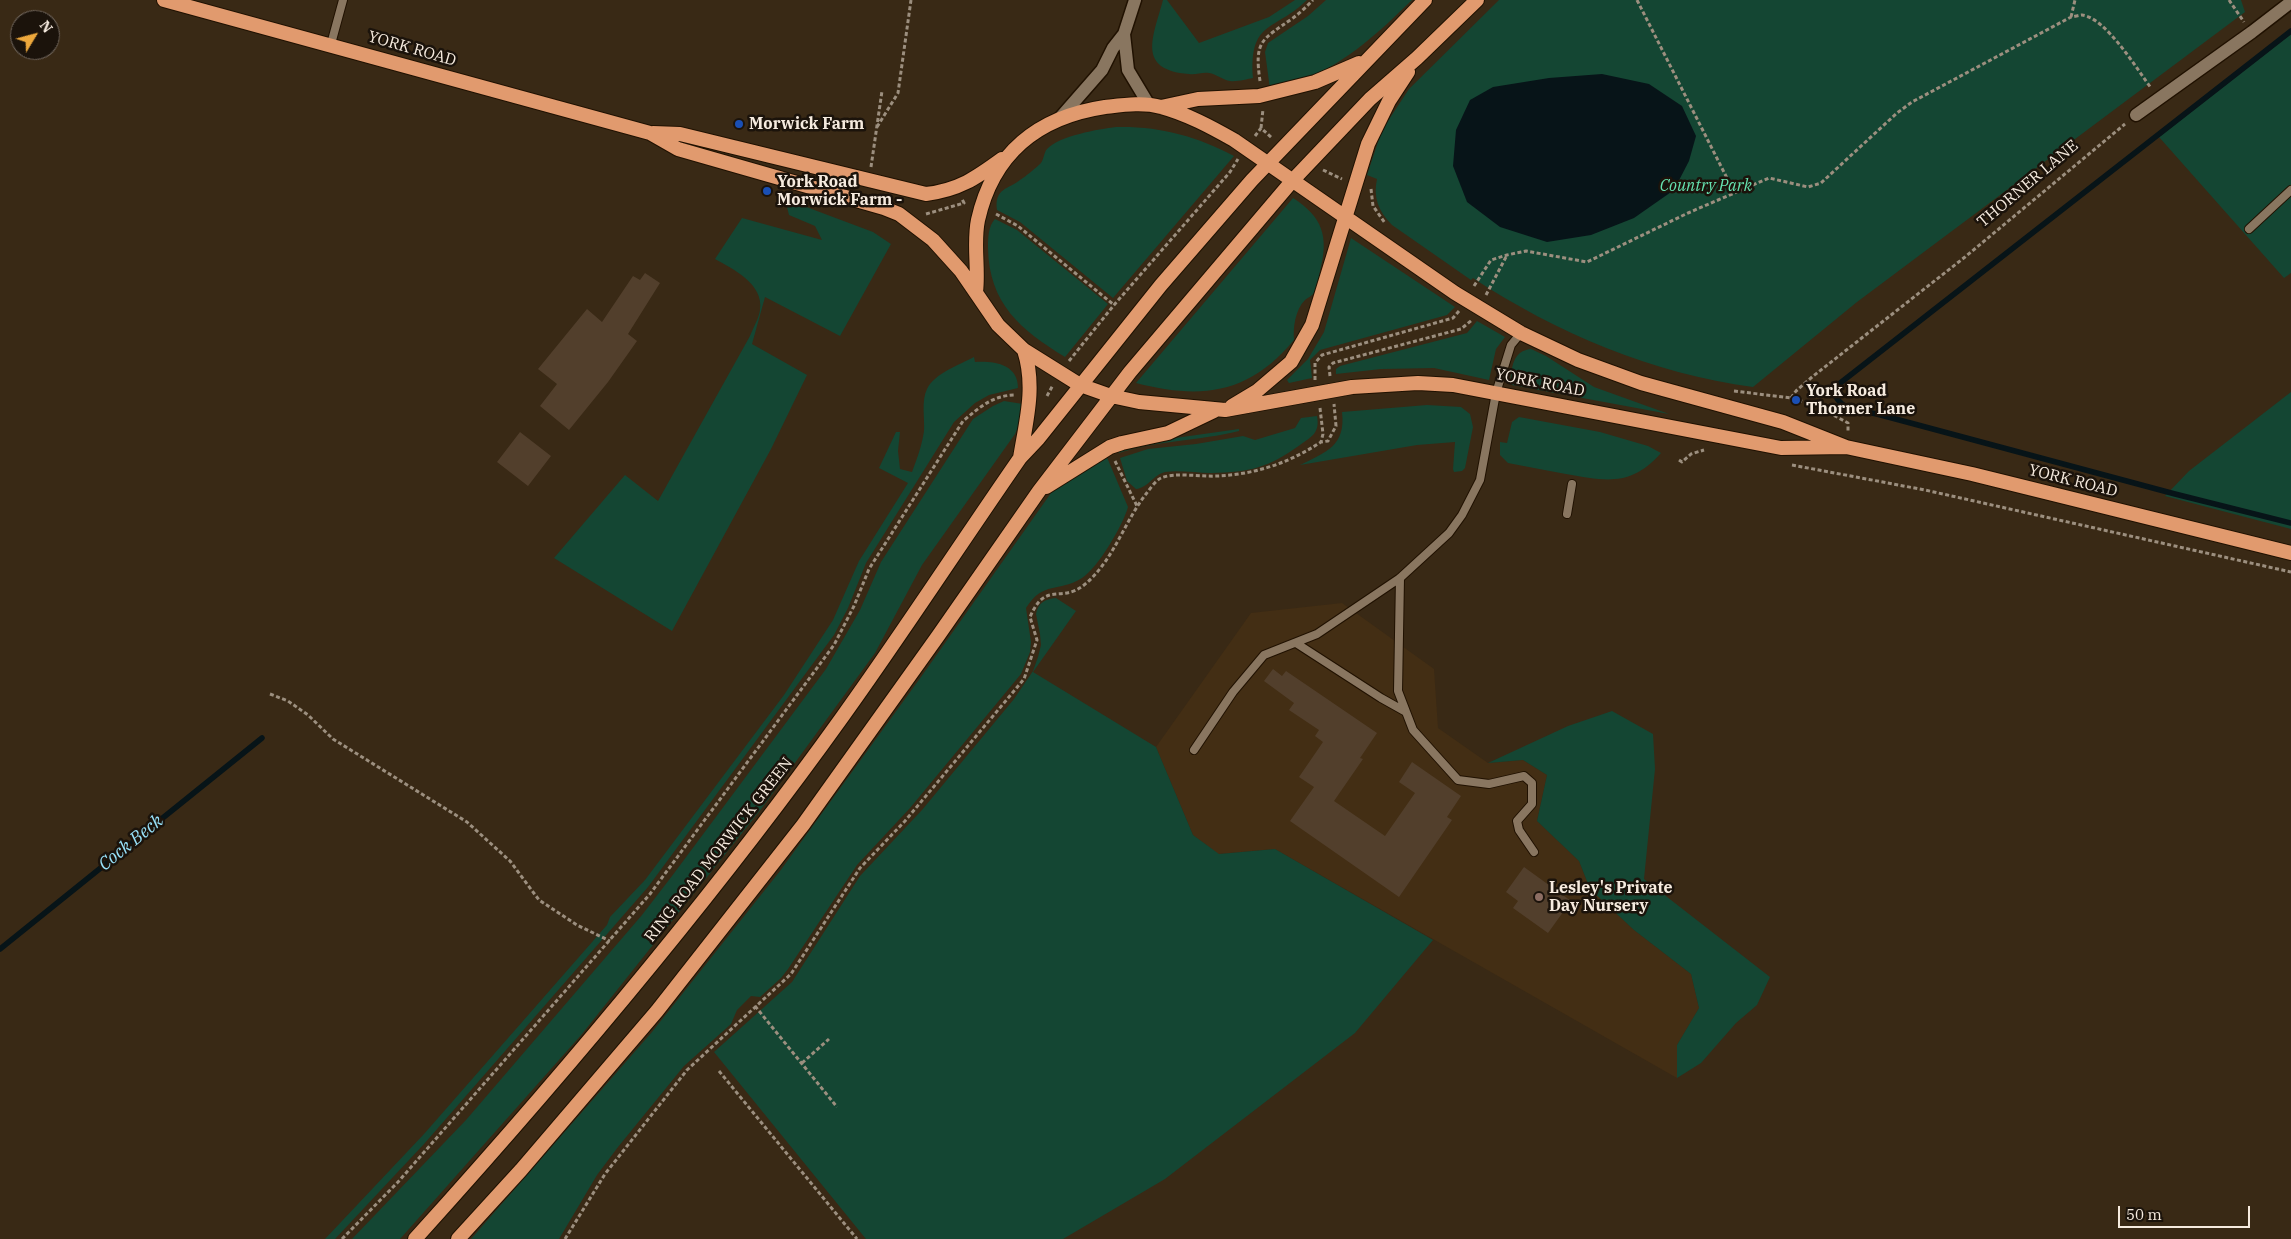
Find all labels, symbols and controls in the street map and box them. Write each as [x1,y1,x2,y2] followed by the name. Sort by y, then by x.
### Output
[10,10,60,60] north arrow
[36,17,57,36] text: N
[366,27,458,71] street label: YORK ROAD
[749,114,864,134] place label: Morwick Farm
[733,118,745,130] marker: Morwick Farm
[1974,136,2082,232] street label: THORNER LANE
[777,172,902,210] place label: York Road Morwick Farm -
[1660,176,1752,196] park label: Country Park
[761,185,773,197] marker: York Road Morwick Farm -
[1494,365,1586,401] street label: YORK ROAD
[1806,381,1915,419] place label: York Road Thorner Lane
[1790,394,1802,406] marker: York Road Thorner Lane
[2027,461,2119,501] street label: YORK ROAD
[641,754,797,946] street label: RING ROAD MORWICK GREEN
[94,810,168,876] water label: Cock Beck
[1549,878,1673,916] place label: Lesley's Private Day Nursery
[1533,891,1545,903] marker: Lesley's Private Day Nursery
[2121,1196,2254,1228] scale bar
[2126,1205,2162,1224] text: 50 m

